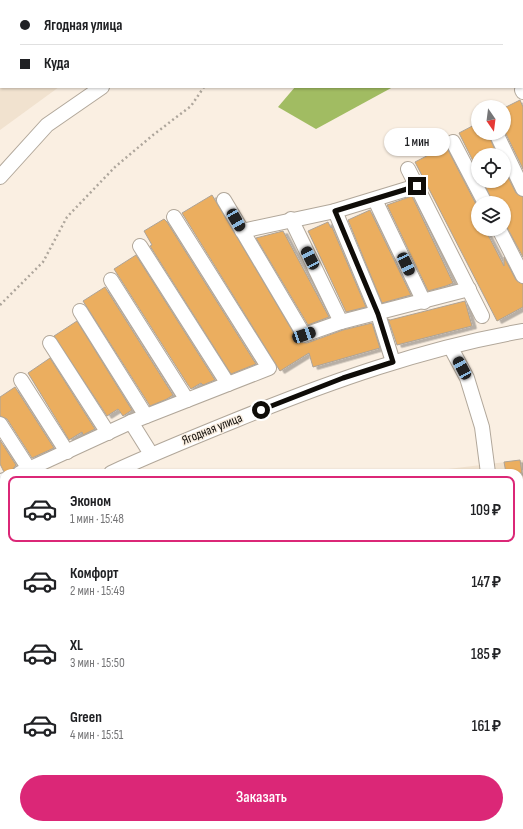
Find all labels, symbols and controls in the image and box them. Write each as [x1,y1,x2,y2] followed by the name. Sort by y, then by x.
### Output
[44,16,122,35] text: Ягодная улица
[44,54,70,73] text: Куда
[471,100,511,140] north arrow
[471,100,511,236] map controls
[384,128,450,156] callout: 1 мин
[405,134,429,150] text: 1 мин
[471,148,511,188] button: locate
[408,177,426,195] route end
[471,196,511,236] button: layers
[225,207,247,233] car
[299,245,321,271] car
[395,251,417,277] car
[291,325,317,345] car
[451,355,473,381] car
[252,401,270,419] route start
[179,410,245,448] street label: Ягодная улица
[22,491,58,527] icon: car
[70,492,111,511] text: Эконом
[470,501,501,520] text: 109 ₽
[70,511,124,527] text: 1 мин · 15:48
[22,563,58,599] icon: car
[70,564,119,583] text: Комфорт
[471,573,501,592] text: 147 ₽
[70,583,125,599] text: 2 мин · 15:49
[22,635,58,671] icon: car
[70,636,83,655] text: XL
[471,645,501,664] text: 185 ₽
[70,655,125,671] text: 3 мин · 15:50
[22,707,58,743] icon: car
[70,708,102,727] text: Green
[472,717,501,736] text: 161 ₽
[70,727,123,743] text: 4 мин · 15:51
[20,775,503,821] button: Заказать

